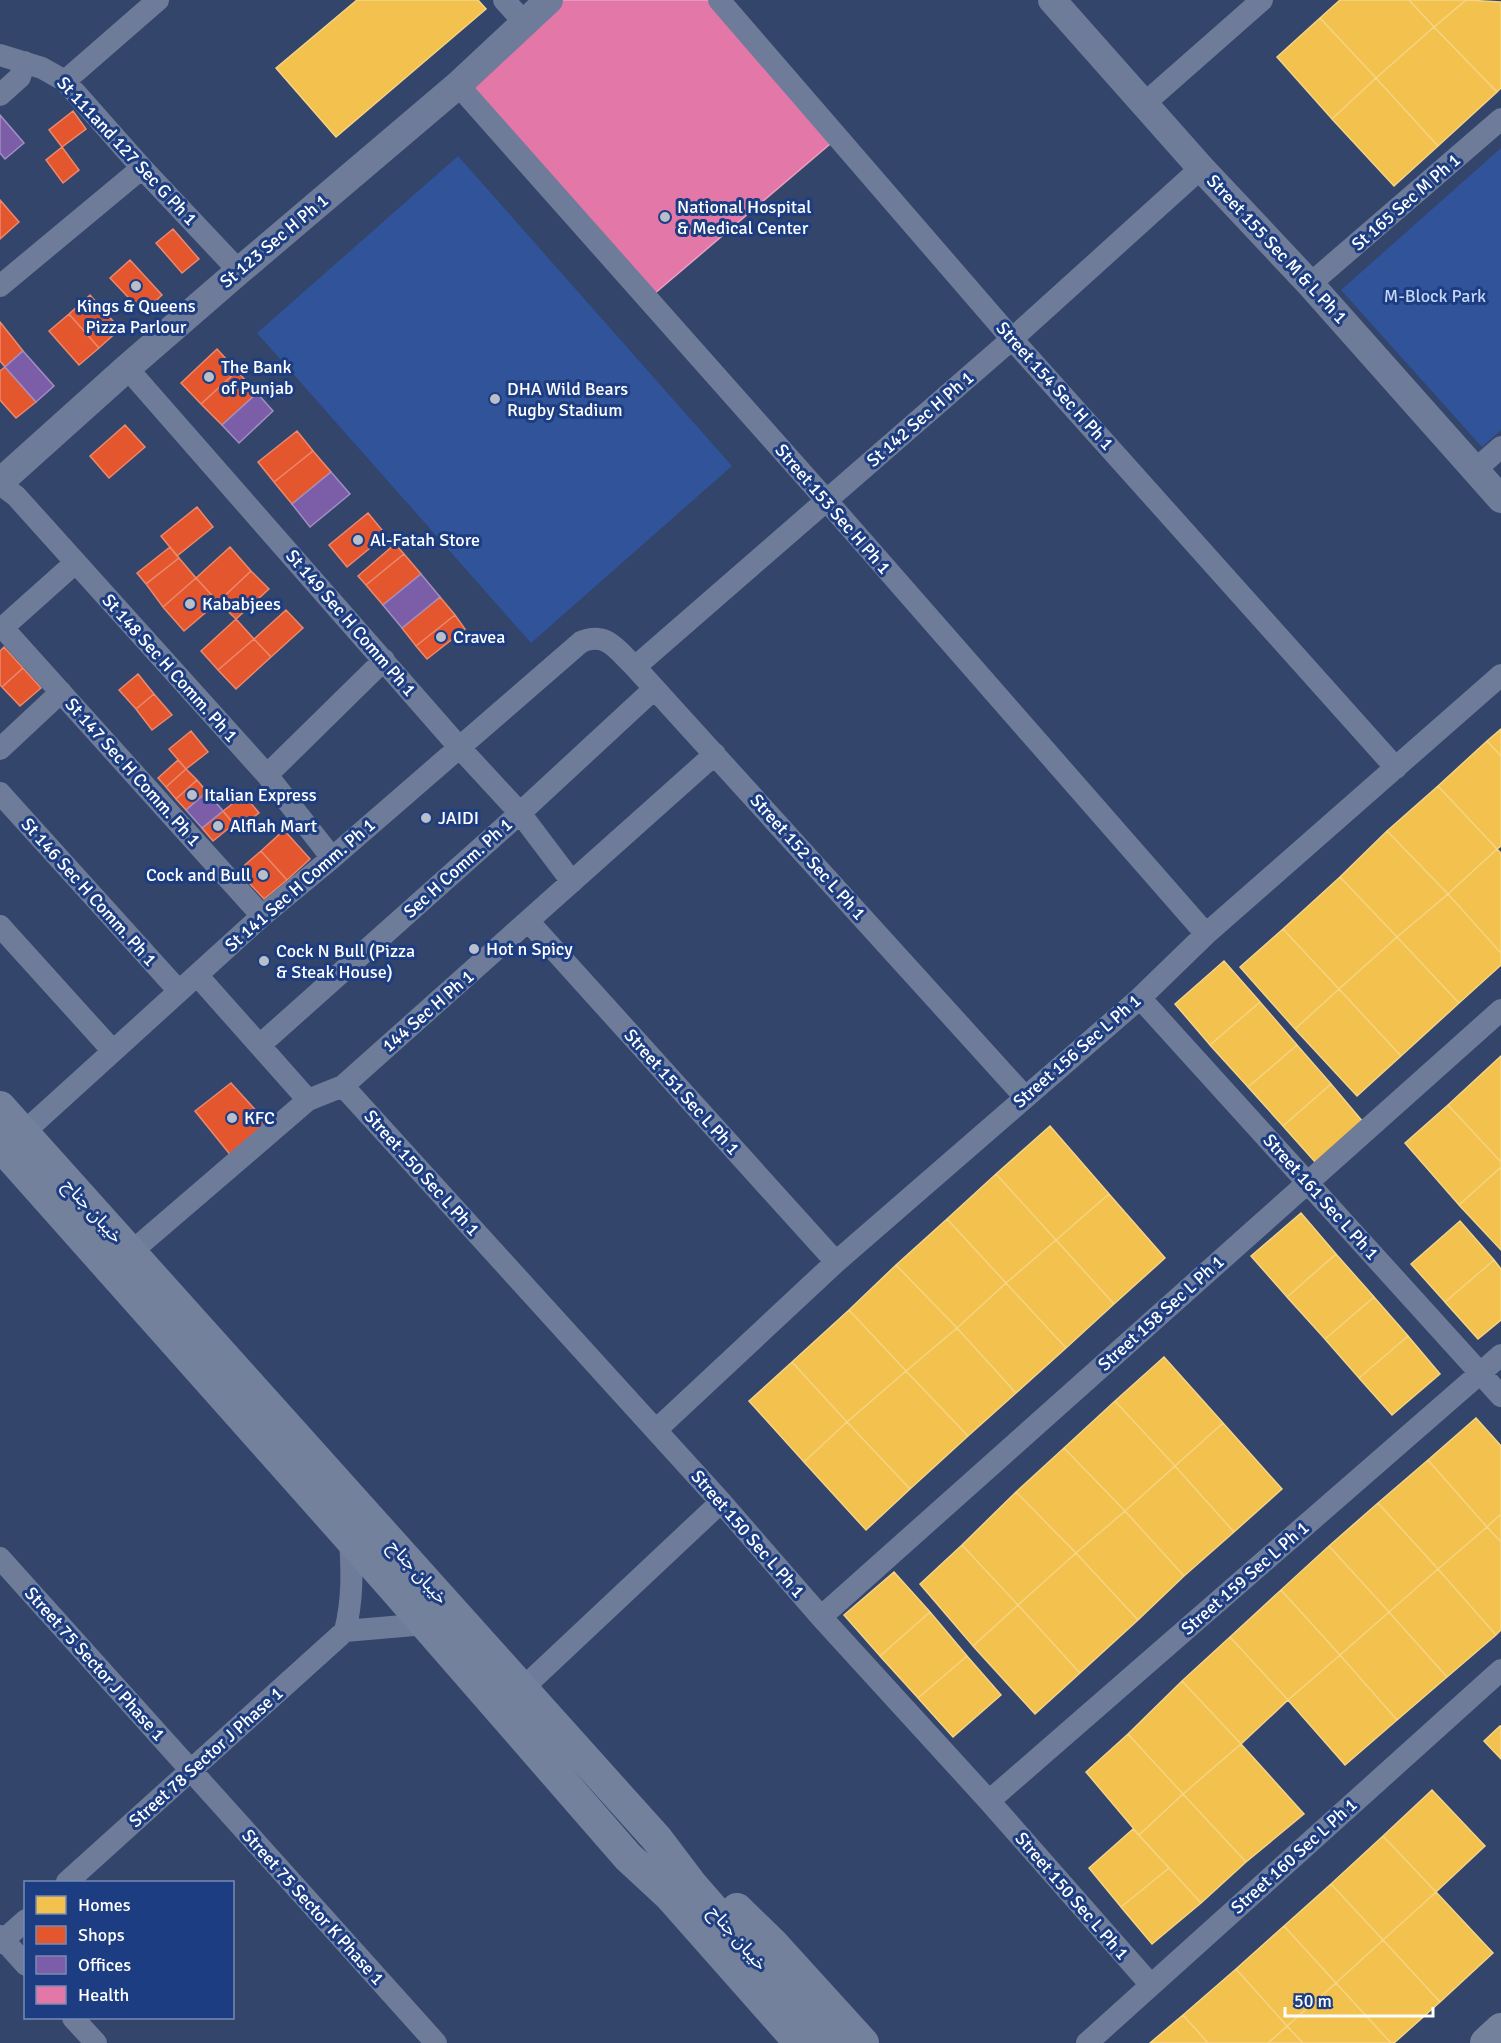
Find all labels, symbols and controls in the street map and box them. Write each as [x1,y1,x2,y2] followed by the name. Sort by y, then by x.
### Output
[52,72,202,230] street label: St 111and 127 Sec G Ph 1
[1347,149,1465,255] street label: St 165 Sec M Ph 1
[1202,170,1352,328] street label: Street 155 Sec M & L Ph 1
[215,189,333,293] street label: St 123 Sec H Ph 1
[677,196,811,239] place label: National Hospital & Medical Center
[658,210,672,224] marker: National Hospital & Medical Center
[129,279,143,293] marker: Kings & Queens Pizza Parlour
[1384,285,1486,307] park label: M-Block Park
[76,295,196,338] place label: Kings & Queens Pizza Parlour
[992,317,1118,455] street label: Street 154 Sec H Ph 1
[221,356,294,399] place label: The Bank of Punjab
[862,367,978,471] street label: St 142 Sec H Ph 1
[202,370,216,384] marker: The Bank of Punjab
[507,378,628,421] place label: DHA Wild Bears Rugby Stadium
[488,392,502,406] marker: DHA Wild Bears Rugby Stadium
[770,439,896,579] street label: Street 153 Sec H Ph 1
[370,529,480,551] place label: Al-Fatah Store
[351,533,365,547] marker: Al-Fatah Store
[281,545,421,701] street label: St 149 Sec H Comm Ph 1
[98,589,242,747] street label: St 148 Sec H Comm. Ph 1
[202,593,281,615] place label: Kababjees
[183,597,197,611] marker: Kababjees
[453,626,505,648] place label: Cravea
[434,630,448,644] marker: Cravea
[61,693,205,851] street label: St 147 Sec H Comm. Ph 1
[204,784,317,806] place label: Italian Express
[185,788,199,802] marker: Italian Express
[746,789,870,925] street label: Street 152 Sec L Ph 1
[438,807,479,829] place label: JAIDI
[419,811,433,825] marker: JAIDI
[17,813,161,971] street label: St 146 Sec H Comm. Ph 1
[399,813,517,923] street label: Sec H Comm. Ph 1
[220,814,380,956] street label: St 141 Sec H Comm. Ph 1
[230,815,317,837] place label: Alflah Mart
[211,819,225,833] marker: Alflah Mart
[146,864,251,886] place label: Cock and Bull
[256,868,270,882] marker: Cock and Bull
[486,938,573,960] place label: Hot n Spicy
[276,940,415,983] place label: Cock N Bull (Pizza & Steak House)
[467,942,481,956] marker: Hot n Spicy
[257,954,271,968] marker: Cock N Bull (Pizza & Steak House)
[378,965,478,1057] street label: 144 Sec H Ph 1
[1009,989,1145,1113] street label: Street 156 Sec L Ph 1
[620,1024,744,1160] street label: Street 151 Sec L Ph 1
[360,1105,484,1241] street label: Street 150 Sec L Ph 1
[244,1107,275,1129] place label: KFC
[225,1111,239,1125] marker: KFC
[1259,1129,1383,1265] street label: Street 161 Sec L Ph 1
[57,1174,127,1249] street label: خیبان جناح
[1093,1251,1229,1375] street label: Street 158 Sec L Ph 1
[686,1466,810,1602] street label: Street 150 Sec L Ph 1
[1177,1516,1313,1640] street label: Street 159 Sec L Ph 1
[382,1535,452,1610] street label: خیبان جناح
[20,1582,170,1746] street label: Street 75 Sector J Phase 1
[124,1682,288,1832] street label: Street 78 Sector J Phase 1
[1226,1794,1362,1918] street label: Street 160 Sec L Ph 1
[237,1824,389,1990] street label: Street 75 Sector K Phase 1
[1010,1828,1134,1964] street label: Street 150 Sec L Ph 1
[24,1881,234,2019] legend
[78,1894,131,1916] text: Homes
[702,1901,772,1976] street label: خیبان جناح
[78,1924,125,1946] text: Shops
[78,1954,131,1976] text: Offices
[1285,1980,1434,2018] scale bar
[78,1984,129,2006] text: Health
[1294,1990,1332,2012] text: 50 m

